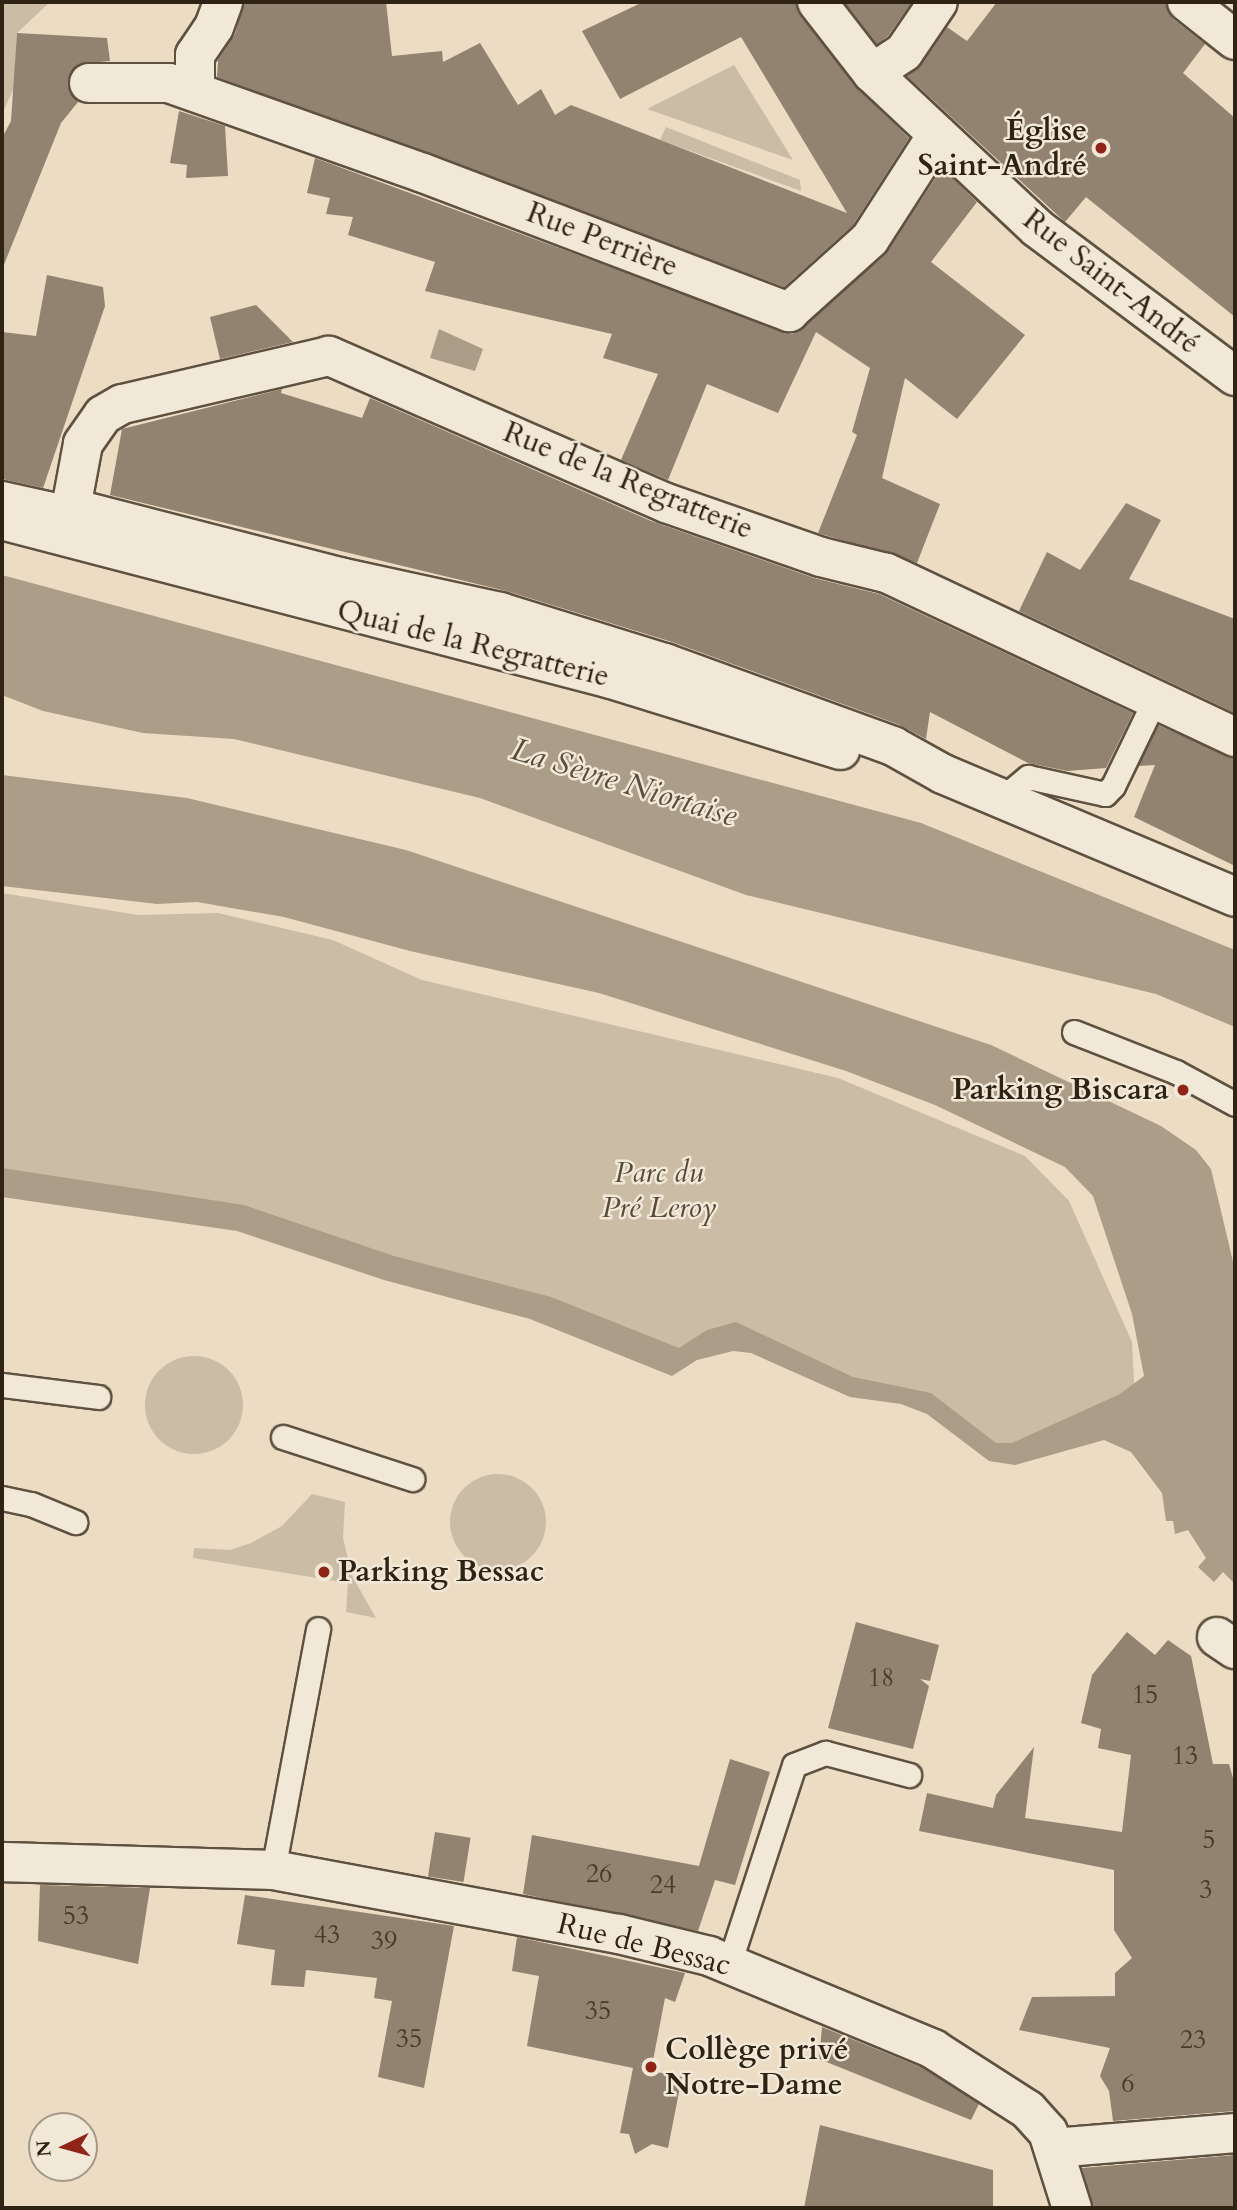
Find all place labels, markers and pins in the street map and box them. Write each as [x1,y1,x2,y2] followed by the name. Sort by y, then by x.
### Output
[918,113,1087,184] place label: Église Saint-André
[1093,140,1109,156] marker: Église Saint-André
[952,1072,1169,1108] place label: Parking Biscara
[1175,1082,1191,1098] marker: Parking Biscara
[338,1554,544,1590] place label: Parking Bessac
[316,1564,332,1580] marker: Parking Bessac
[665,2032,849,2102] place label: Collège privé Notre-Dame
[643,2059,659,2075] marker: Collège privé Notre-Dame

